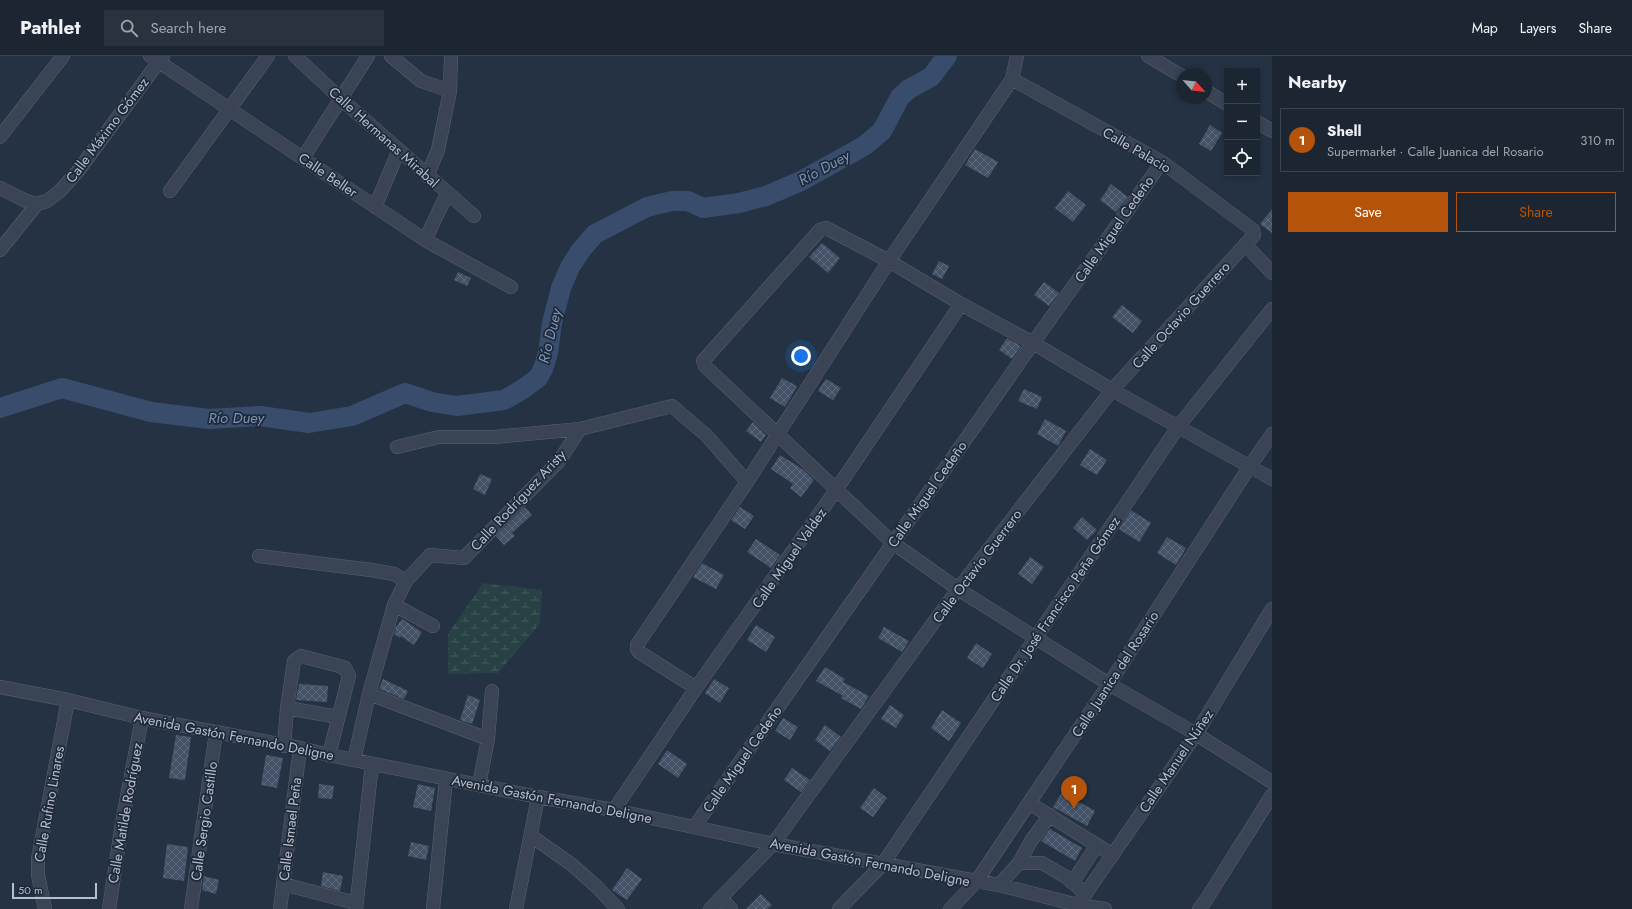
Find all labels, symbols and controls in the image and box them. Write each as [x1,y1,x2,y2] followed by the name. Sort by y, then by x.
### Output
[104,10,384,46] search box
[20,14,80,41] text: Pathlet
[118,17,140,39] icon: search
[150,17,226,39] text: Search here
[1472,18,1498,38] text: Map
[1520,18,1556,38] text: Layers
[1578,18,1612,38] text: Share
[1176,68,1212,104] north arrow
[1224,68,1260,176] map controls
[1224,68,1260,104] button: +
[1288,70,1346,94] text: Nearby
[61,73,154,187] street label: Calle Máximo Gómez
[324,82,444,192] street label: Calle Hermanas Mirabal
[1224,104,1260,140] button: −
[1327,120,1362,142] text: Shell
[1099,122,1175,178] street label: Calle Palacio
[1299,131,1305,150] text: 1
[1580,131,1615,150] text: 310 m
[1224,140,1260,176] button: locate
[1327,142,1544,161] text: Supermarket · Calle Juanica del Rosario
[794,144,855,191] water label: Río Duey
[294,148,362,202] street label: Calle Beller
[1070,171,1159,286] street label: Calle Miguel Cedeño
[1288,192,1448,232] button: Save
[1456,192,1616,232] button: Share
[1127,257,1235,373] street label: Calle Octavio Guerrero
[533,305,568,366] water label: Río Duey
[791,346,811,366] your location
[208,407,265,429] water label: Río Duey
[883,436,972,551] street label: Calle Miguel Cedeño
[466,444,571,555] street label: Calle Rodríguez Aristy
[747,503,831,612] street label: Calle Miguel Valdez
[928,505,1027,627] street label: Calle Octavio Guerrero
[985,512,1125,706] street label: Calle Dr. José Francisco Peña Gómez
[1067,607,1164,741] street label: Calle Juanica del Rosario
[698,701,787,816] street label: Calle Miguel Cedeño
[1134,705,1218,817] street label: Calle Manuel Núñez
[132,707,336,765] street label: Avenida Gastón Fernando Deligne
[103,741,147,885] street label: Calle Matilde Rodríguez
[29,744,69,864] street label: Calle Rufino Linares
[186,760,222,882] street label: Calle Sergio Castillo
[450,770,654,828] street label: Avenida Gastón Fernando Deligne
[274,776,306,882] street label: Calle Ismael Peña
[1061,776,1087,809] pin: 1
[768,833,972,891] street label: Avenida Gastón Fernando Deligne
[12,881,97,900] scale bar
[18,882,43,898] text: 50 m

